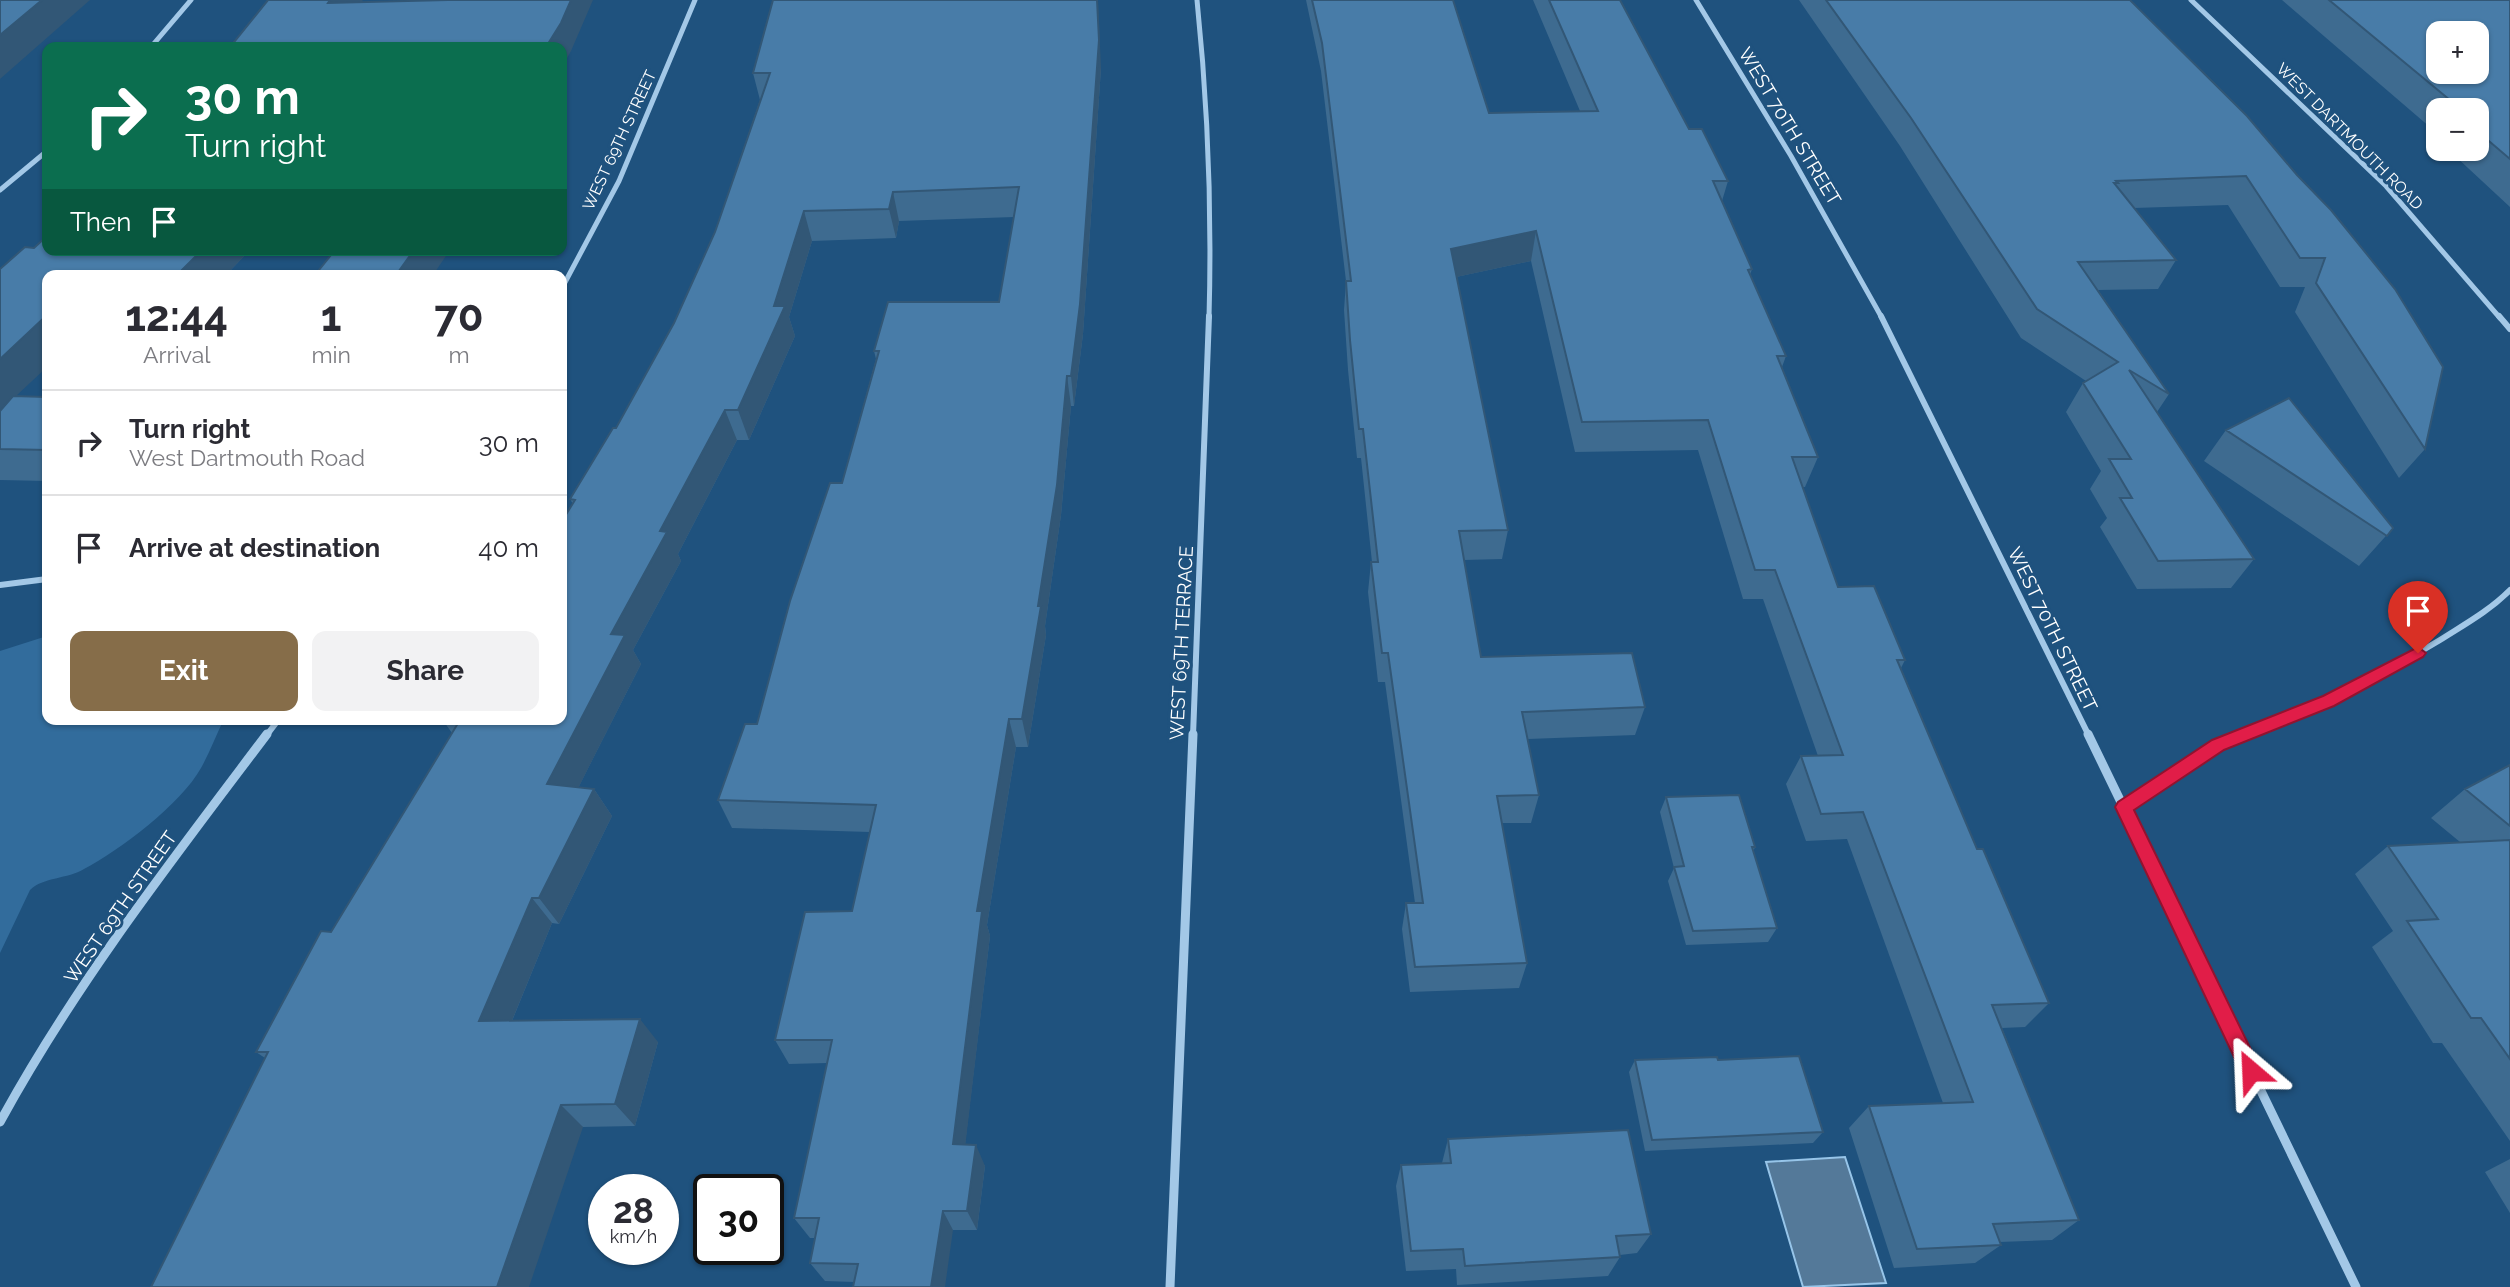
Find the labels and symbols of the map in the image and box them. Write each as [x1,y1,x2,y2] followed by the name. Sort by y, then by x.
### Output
[1734,43,1846,209] street label: WEST 70TH STREET
[2272,59,2427,214] street label: WEST DARTMOUTH ROAD
[579,67,660,213] street label: WEST 69TH STREET
[2004,543,2103,715] street label: WEST 70TH STREET
[1165,545,1197,741] street label: WEST 69TH TERRACE
[2388,581,2448,653] pin
[59,826,181,987] street label: WEST 69TH STREET
[2214,1034,2288,1108] position arrow
[693,1174,784,1265] speed limit sign: 30

